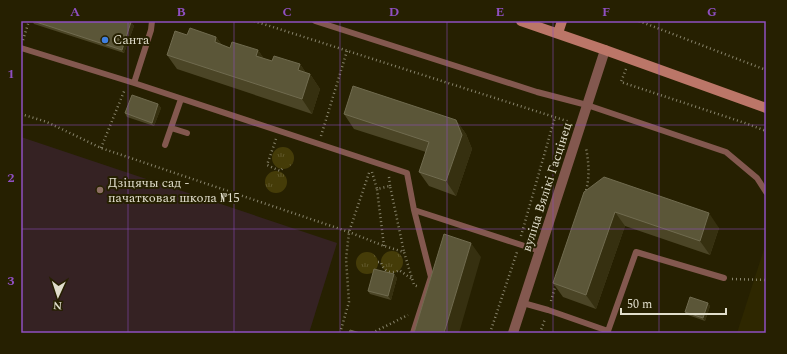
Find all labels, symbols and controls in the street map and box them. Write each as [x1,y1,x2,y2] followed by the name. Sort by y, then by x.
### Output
[70,2,80,22] text: A
[176,2,186,22] text: B
[282,2,292,22] text: C
[389,2,399,22] text: D
[496,2,505,22] text: E
[602,2,610,22] text: F
[707,2,717,22] text: G
[113,30,150,50] place label: Санта
[100,35,110,45] marker: Санта
[7,64,15,84] text: 1
[517,119,577,254] street label: вуліца Вялікі Гасцінец
[7,168,15,188] text: 2
[108,173,240,208] place label: Дзіцячы сад - пачатковая школа №15
[95,185,105,195] marker: Дзіцячы сад - пачатковая школа №15
[7,271,15,291] text: 3
[38,276,78,316] north arrow
[621,290,726,316] scale bar
[627,295,652,314] text: 50 m
[53,297,62,314] text: N

